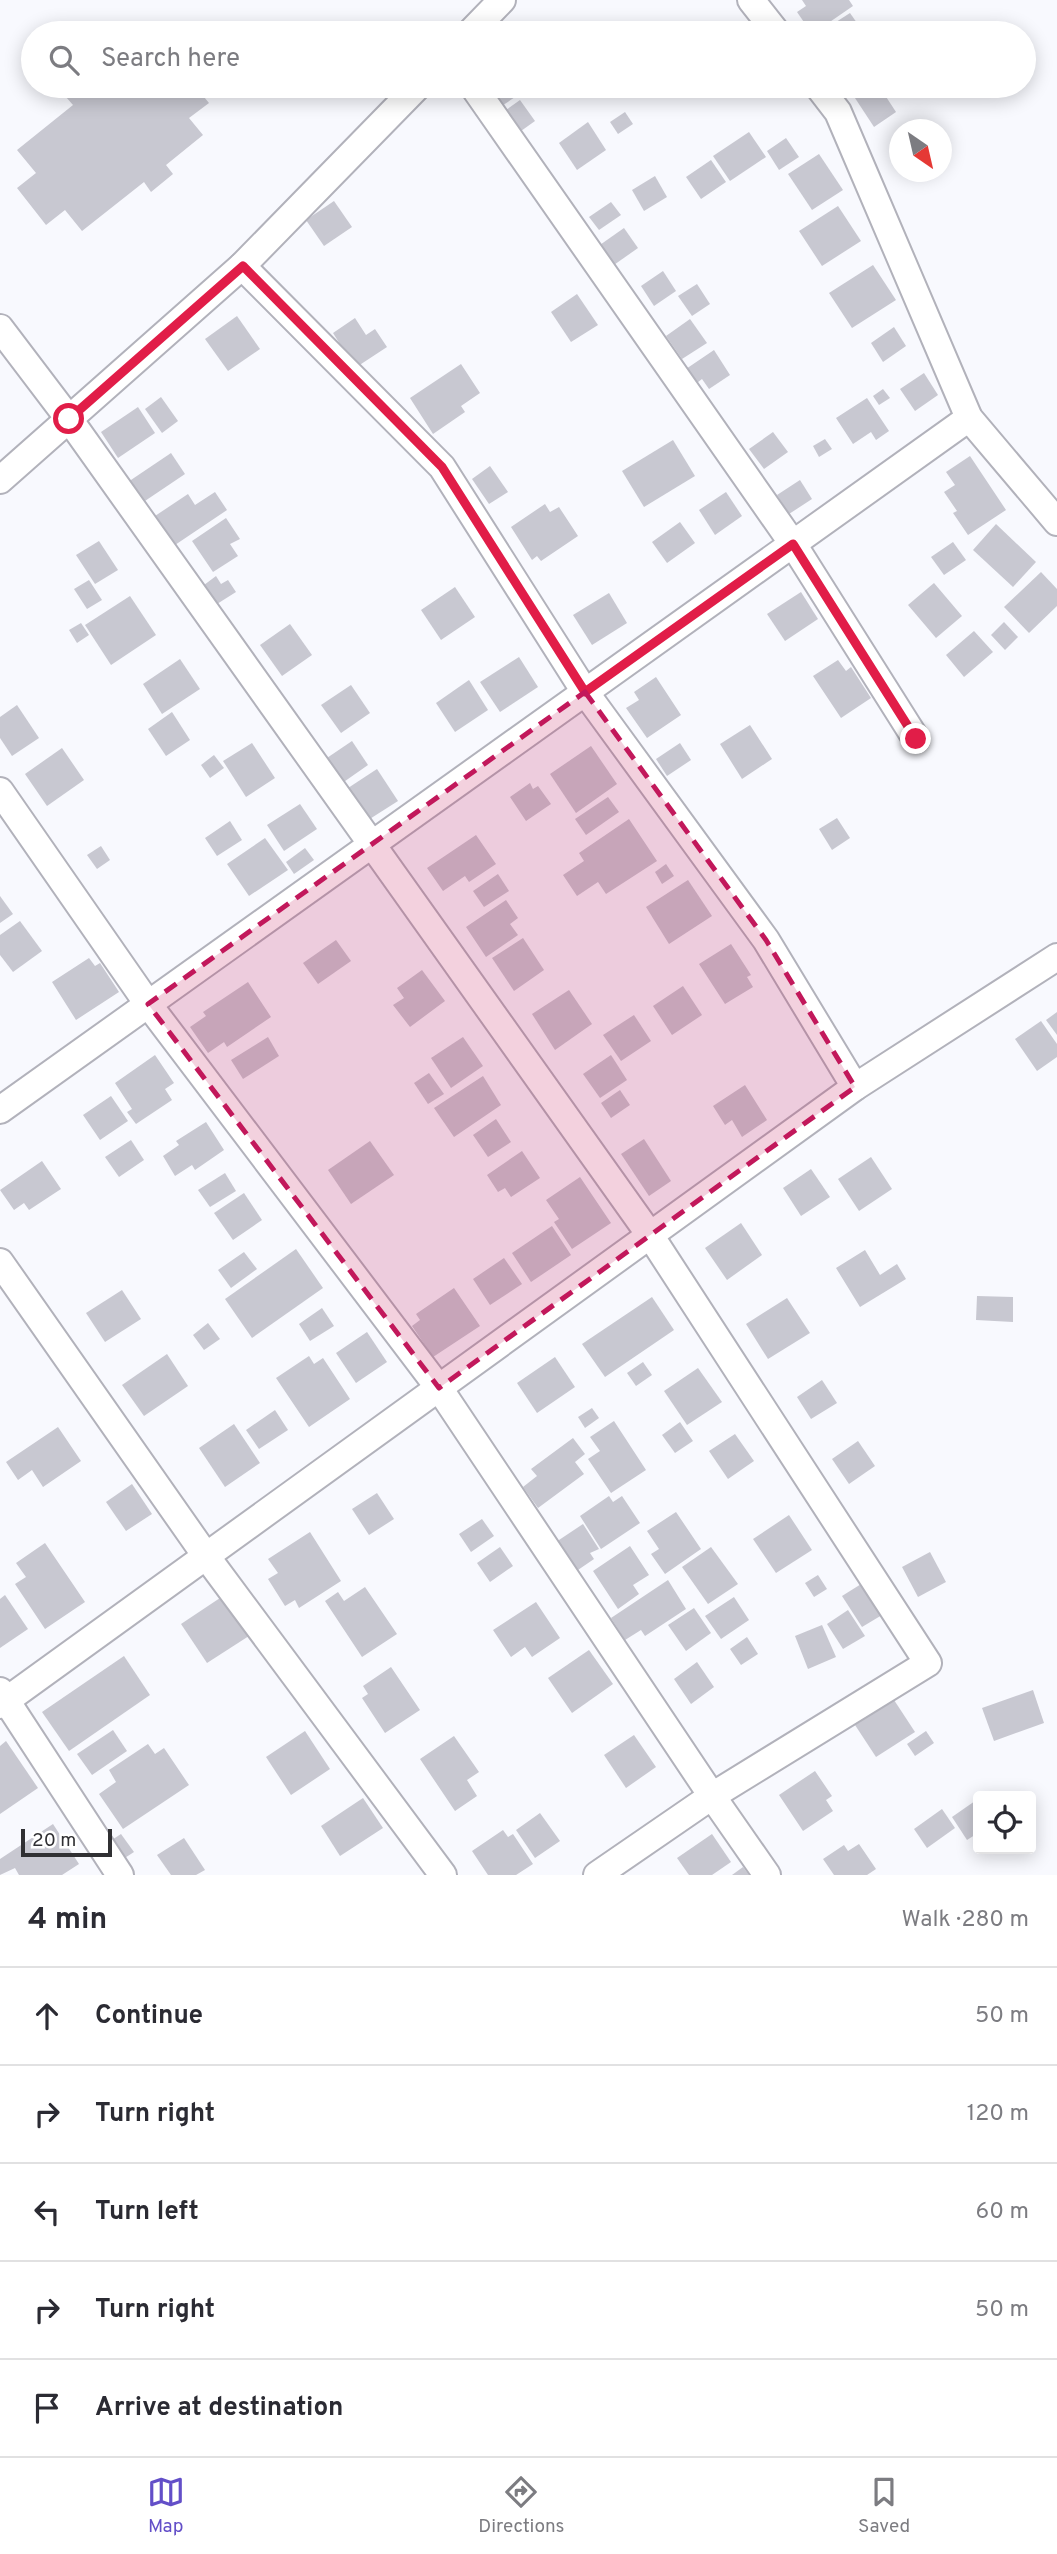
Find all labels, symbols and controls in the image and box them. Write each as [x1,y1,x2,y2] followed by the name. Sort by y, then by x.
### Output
[21,21,1036,98] search box
[45,41,83,79] icon: search
[101,43,240,76] text: Search here
[889,119,952,182] north arrow
[53,403,84,434] route start
[900,723,931,754] route end
[973,1791,1036,1854] map controls
[973,1791,1036,1854] button: locate
[21,1826,112,1858] scale bar
[32,1829,76,1853] text: 20 m
[28,1902,107,1939] text: 4 min
[902,1906,1029,1935] text: Walk · 280 m
[28,1997,66,2035] icon: ahead
[95,2000,203,2033] text: Continue
[975,2002,1029,2031] text: 50 m
[28,2095,66,2133] icon: right
[95,2098,215,2131] text: Turn right
[967,2100,1029,2129] text: 120 m
[28,2193,66,2231] icon: left
[95,2196,199,2229] text: Turn left
[976,2198,1029,2227] text: 60 m
[28,2291,66,2329] icon: right
[95,2294,215,2327] text: Turn right
[975,2296,1029,2325] text: 50 m
[28,2389,66,2427] icon: arrive
[95,2392,343,2425] text: Arrive at destination
[147,2473,185,2539] tab: Map
[478,2473,565,2539] tab: Directions
[858,2473,910,2539] tab: Saved

